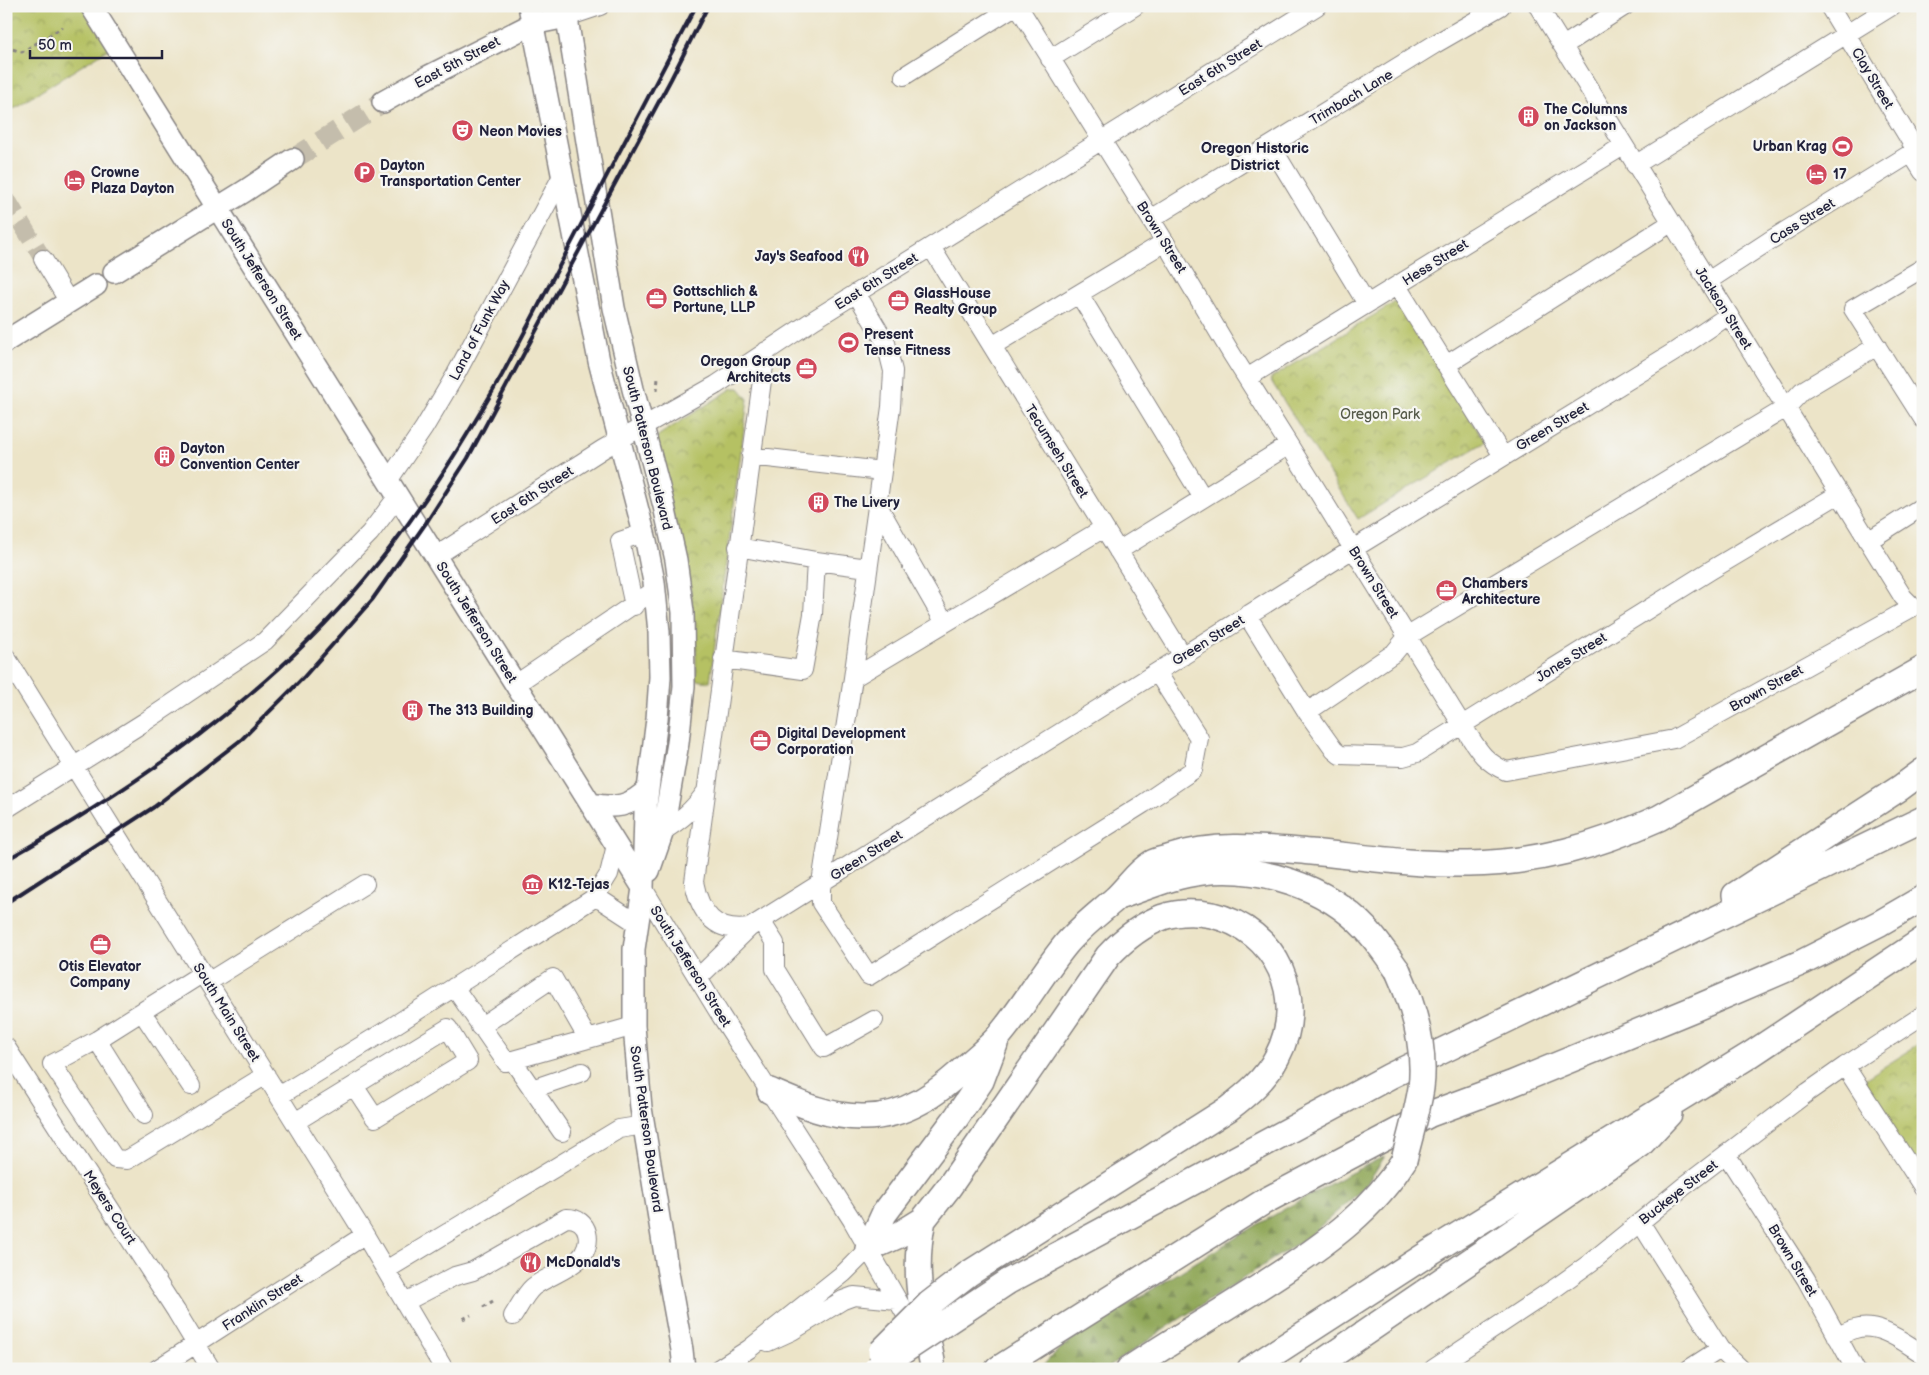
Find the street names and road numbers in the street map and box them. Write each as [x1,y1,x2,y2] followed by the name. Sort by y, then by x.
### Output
[412,33,503,92] street label: East 5th Street
[1176,35,1266,100] street label: East 6th Street
[1848,45,1898,112] street label: Clay Street
[1306,66,1396,129] street label: Trimbach Lane
[1767,194,1839,248] street label: Cass Street
[1133,198,1191,277] street label: Brown Street
[217,216,306,344] street label: South Jefferson Street
[1399,235,1472,289] street label: Hess Street
[832,249,922,314] street label: East 6th Street
[1691,264,1756,353] street label: Jackson Street
[446,276,513,383] street label: Land of Funk Way
[619,365,676,532] street label: South Patterson Boulevard
[1513,398,1592,455] street label: Green Street
[1021,401,1093,502] street label: Tecumseh Street
[488,462,577,528] street label: East 6th Street
[1345,543,1403,622] street label: Brown Street
[432,559,521,687] street label: South Jefferson Street
[1169,611,1248,669] street label: Green Street
[1533,629,1610,686] street label: Jones Street
[1726,661,1807,716] street label: Brown Street
[827,826,906,884] street label: Green Street
[646,903,735,1031] street label: South Jefferson Street
[189,960,264,1065] street label: South Main Street
[626,1045,667,1213] street label: South Patterson Boulevard
[1636,1156,1722,1228] street label: Buckeye Street
[79,1167,140,1248] street label: Meyers Court
[1764,1221,1821,1300] street label: Brown Street
[219,1270,306,1335] street label: Franklin Street

